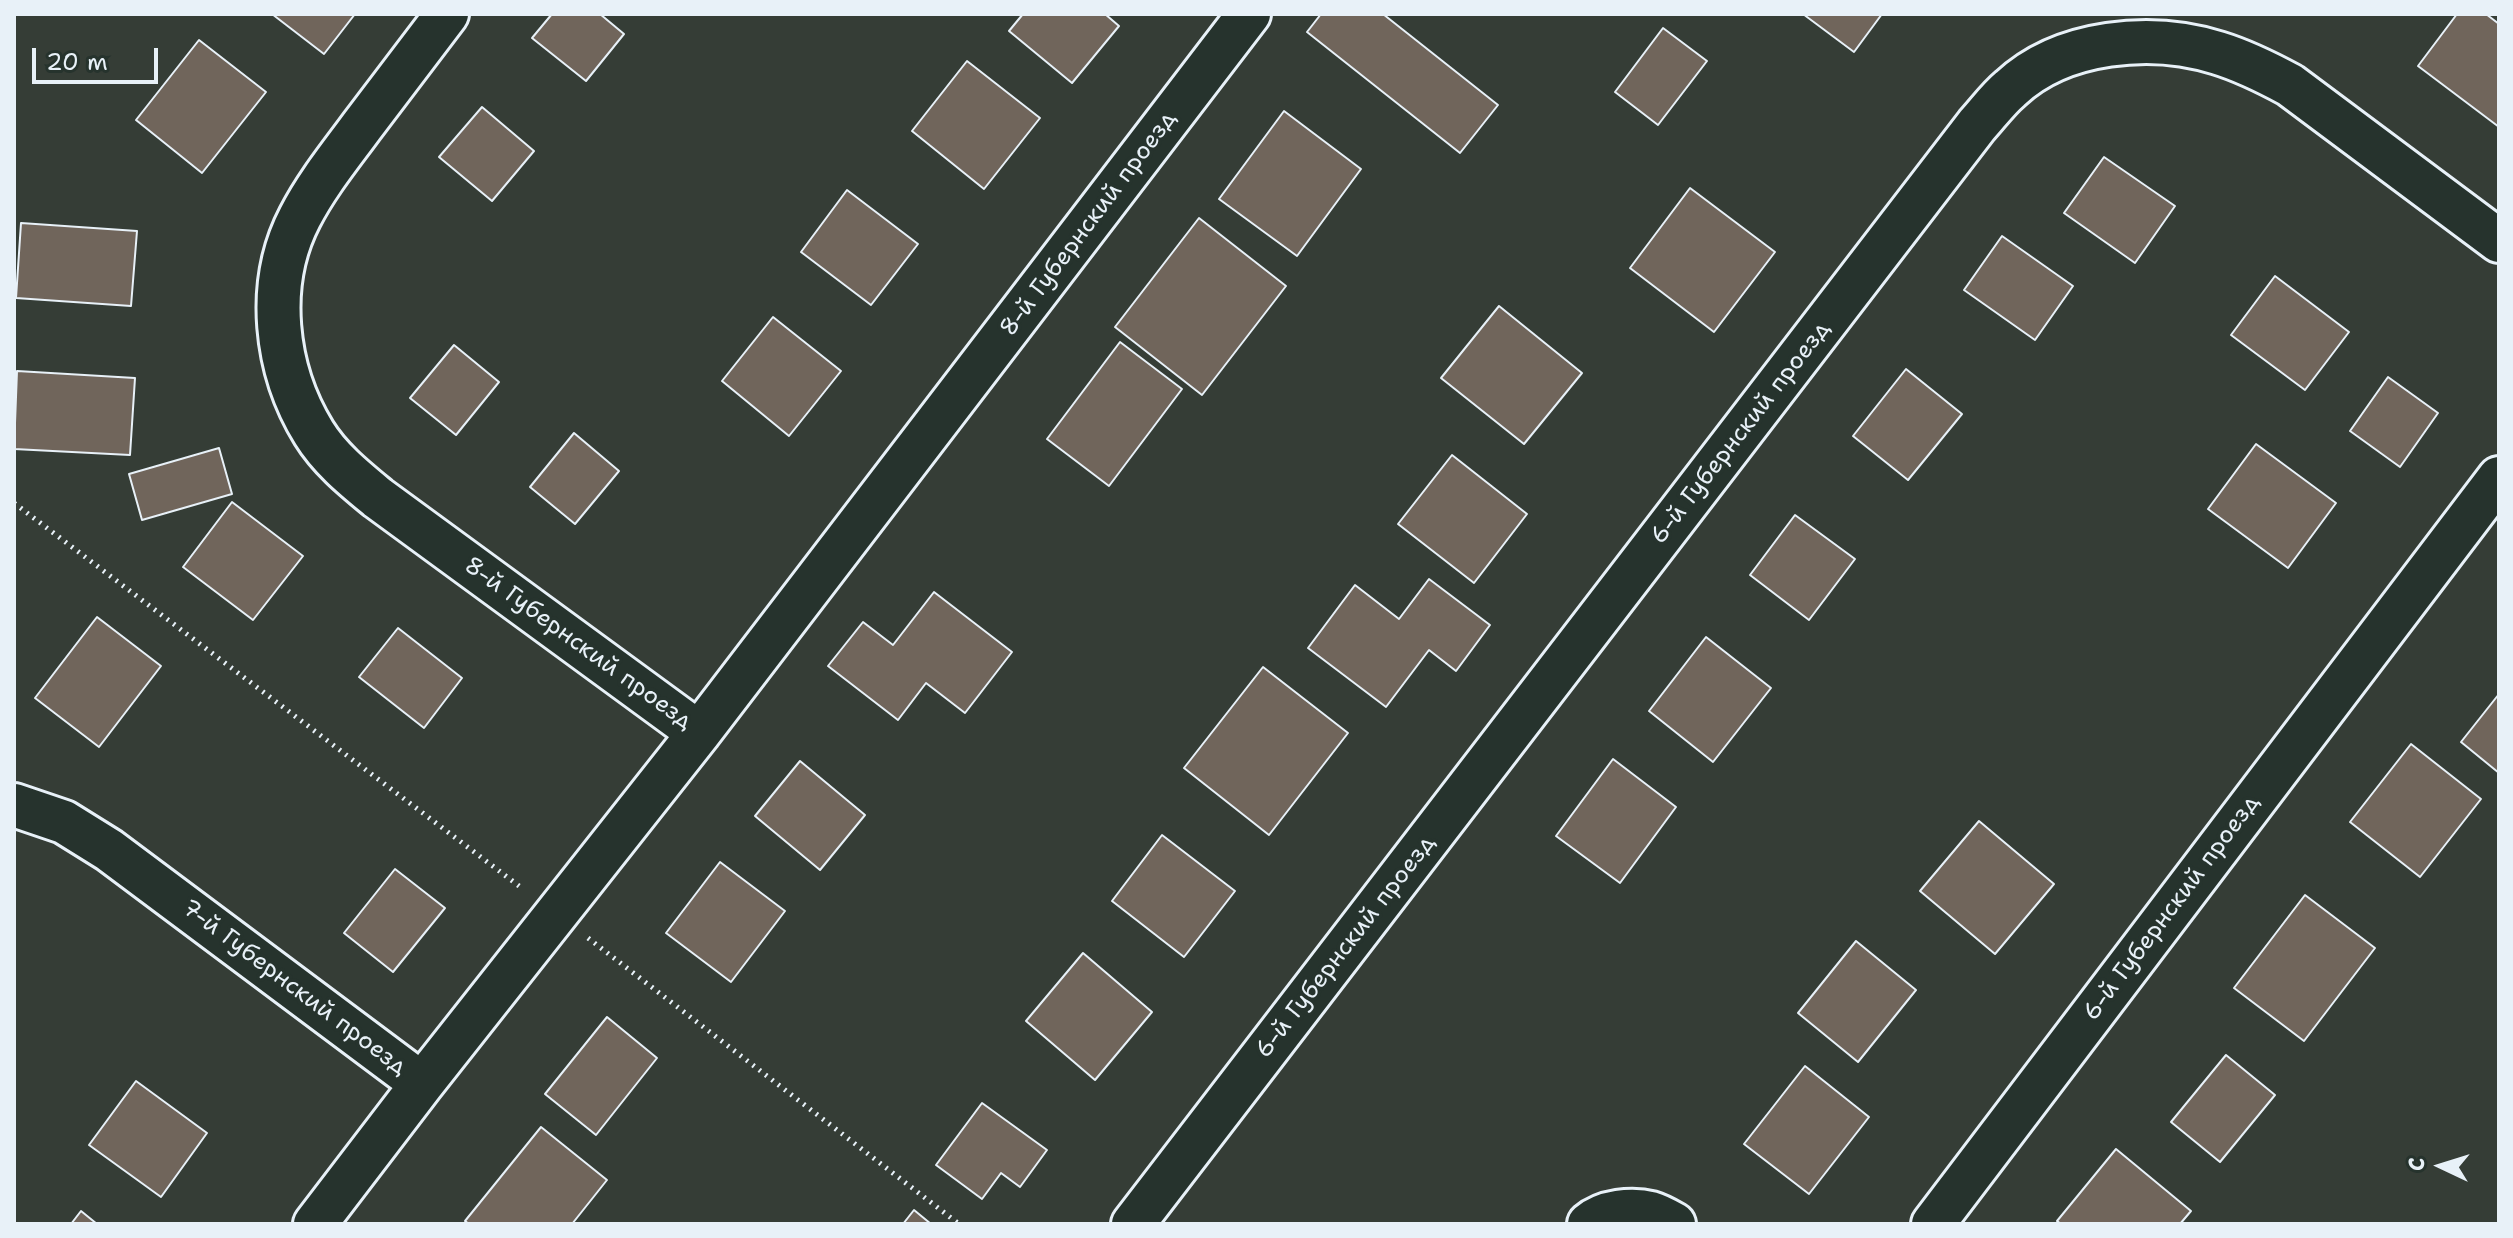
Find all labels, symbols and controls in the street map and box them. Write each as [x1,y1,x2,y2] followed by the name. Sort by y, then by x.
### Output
[36,32,162,82] scale bar
[46,46,108,78] text: 20 m
[995,106,1183,342] street label: 8-й Губернский проезд
[1645,316,1837,550] street label: 6-й Губернский проезд
[458,552,698,736] street label: 8-й Губернский проезд
[2078,789,2266,1027] street label: 6-й Губернский проезд
[1250,830,1442,1064] street label: 6-й Губернский проезд
[176,894,412,1082] street label: 7-й Губернский проезд
[2401,1126,2481,1206] north arrow
[2402,1157,2431,1172] text: С

